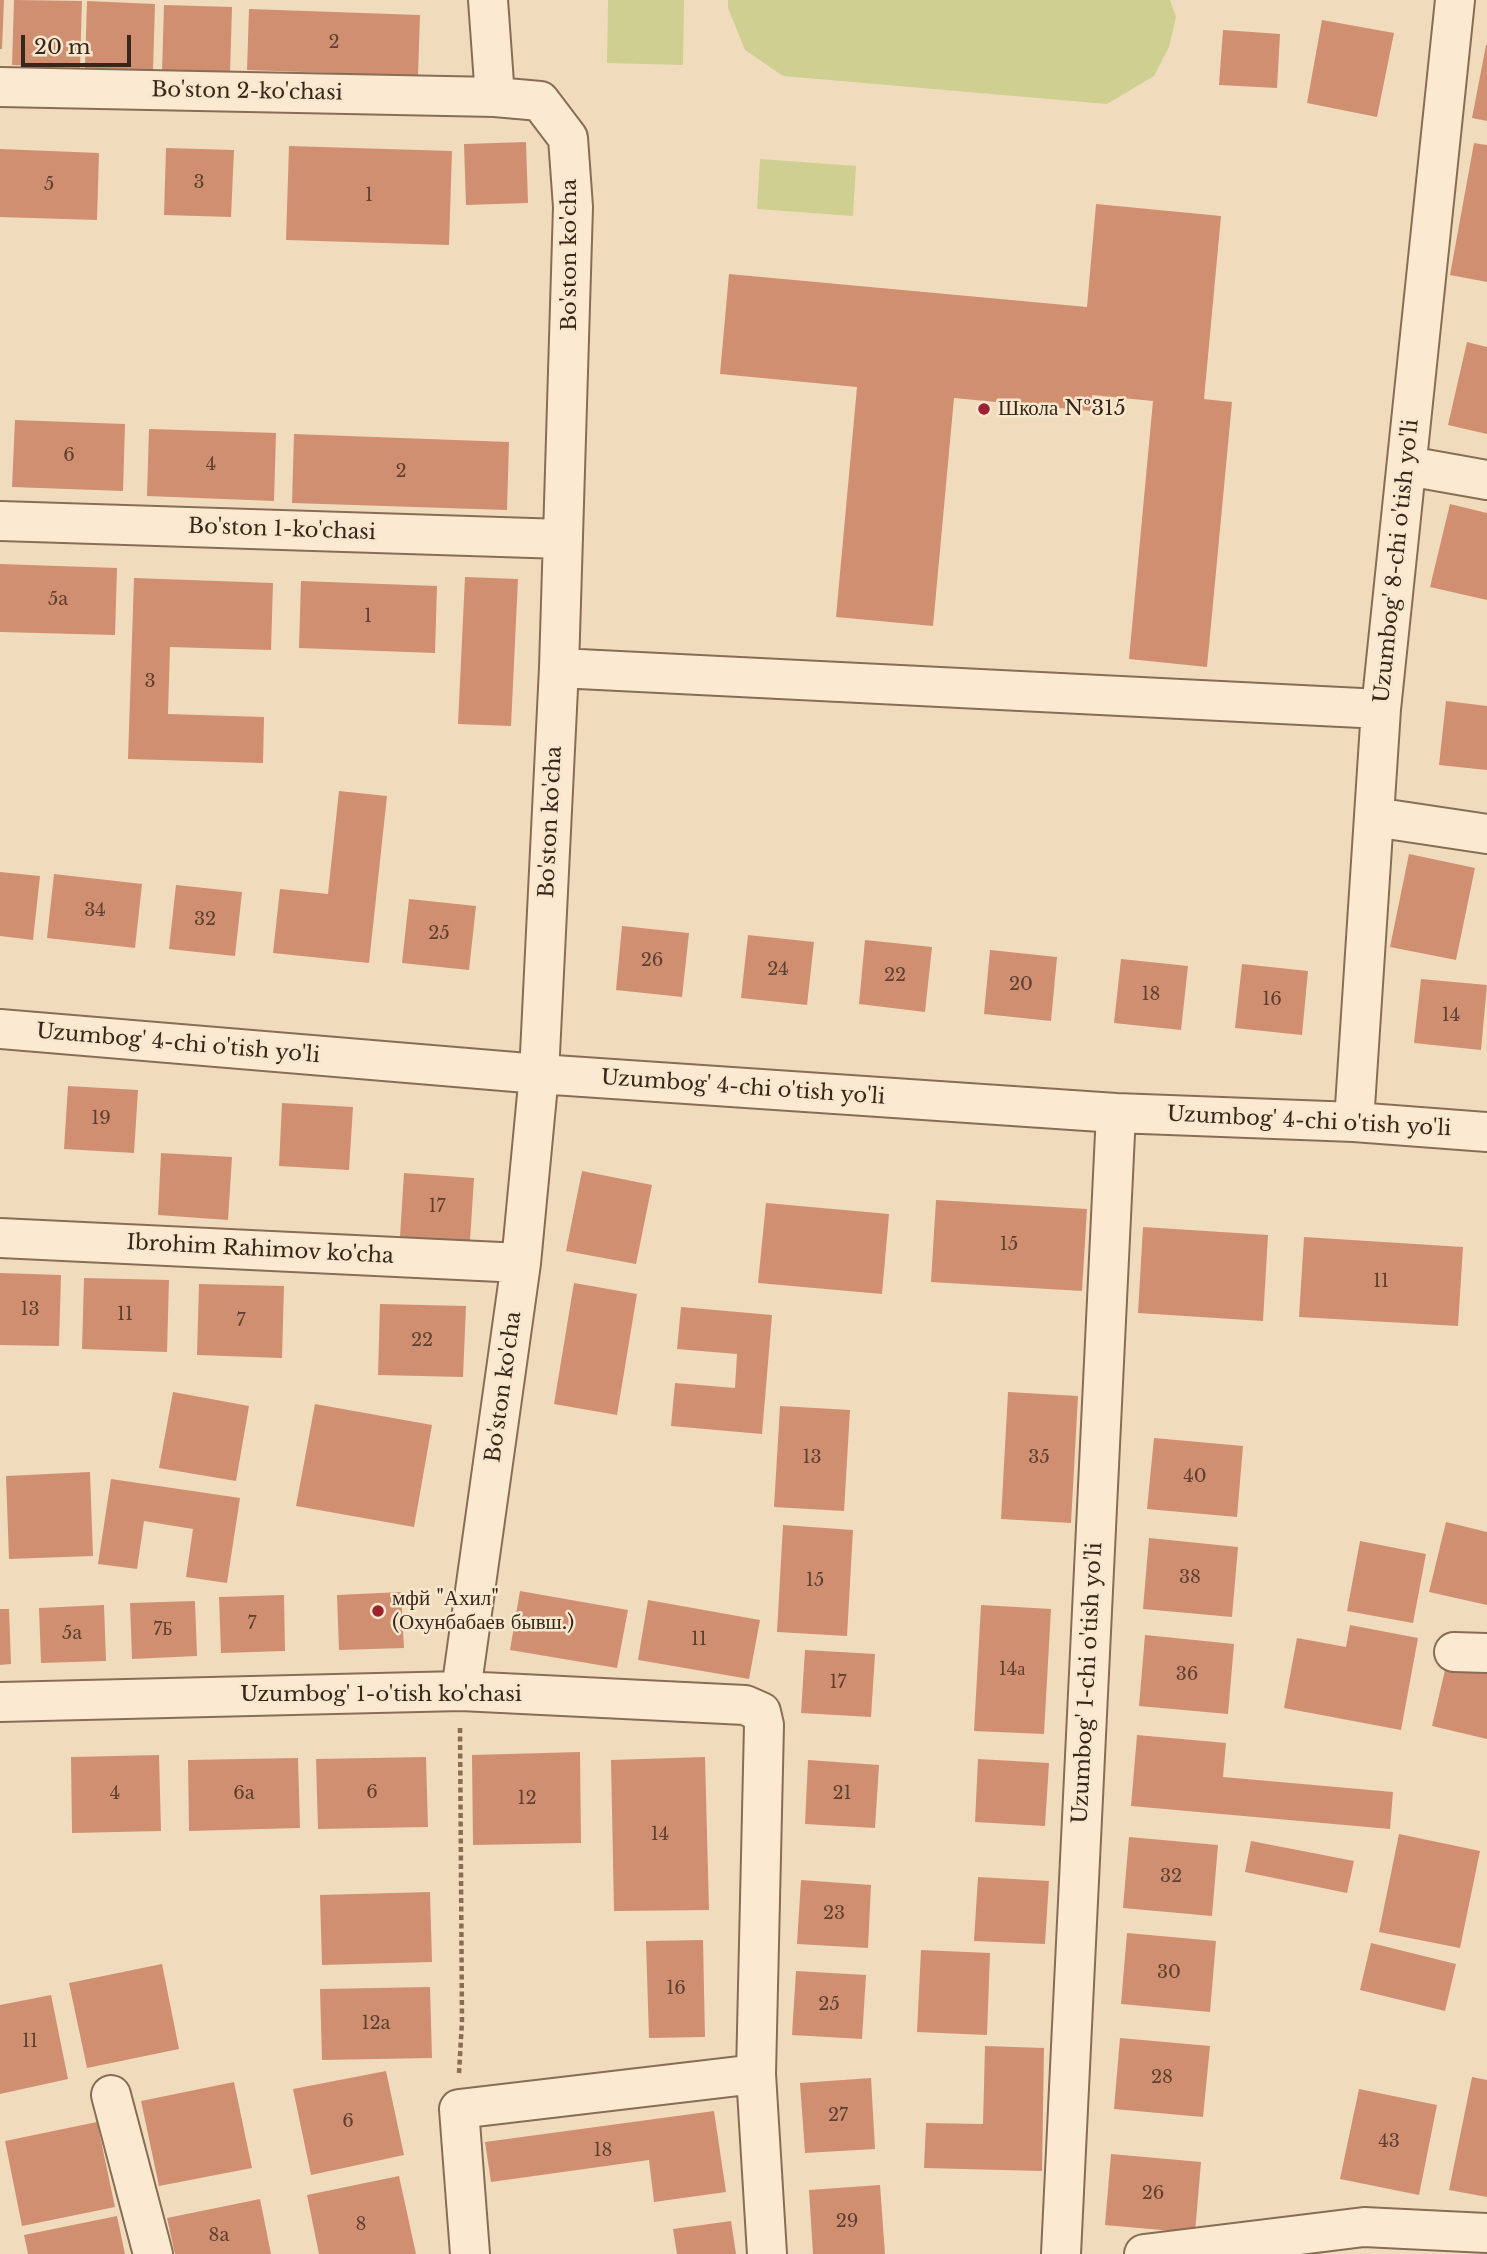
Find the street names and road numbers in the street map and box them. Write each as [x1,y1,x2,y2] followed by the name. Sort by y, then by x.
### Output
[151,78,343,106] street label: Bo'ston 2-ko'chasi
[557,179,583,331] street label: Bo'ston ko'cha
[1370,418,1424,704] street label: Uzumbog' 8-chi o'tish yo'li
[188,514,376,546] street label: Bo'ston 1-ko'chasi
[534,745,568,899] street label: Bo'ston ko'cha
[35,1019,321,1069] street label: Uzumbog' 4-chi o'tish yo'li
[600,1066,886,1110] street label: Uzumbog' 4-chi o'tish yo'li
[1166,1102,1452,1142] street label: Uzumbog' 4-chi o'tish yo'li
[126,1230,394,1270] street label: Ibrohim Rahimov ko'cha
[481,1310,527,1464] street label: Bo'ston ko'cha
[1068,1542,1108,1824] street label: Uzumbog' 1-chi o'tish yo'li
[240,1682,522,1708] street label: Uzumbog' 1-o'tish ko'chasi

